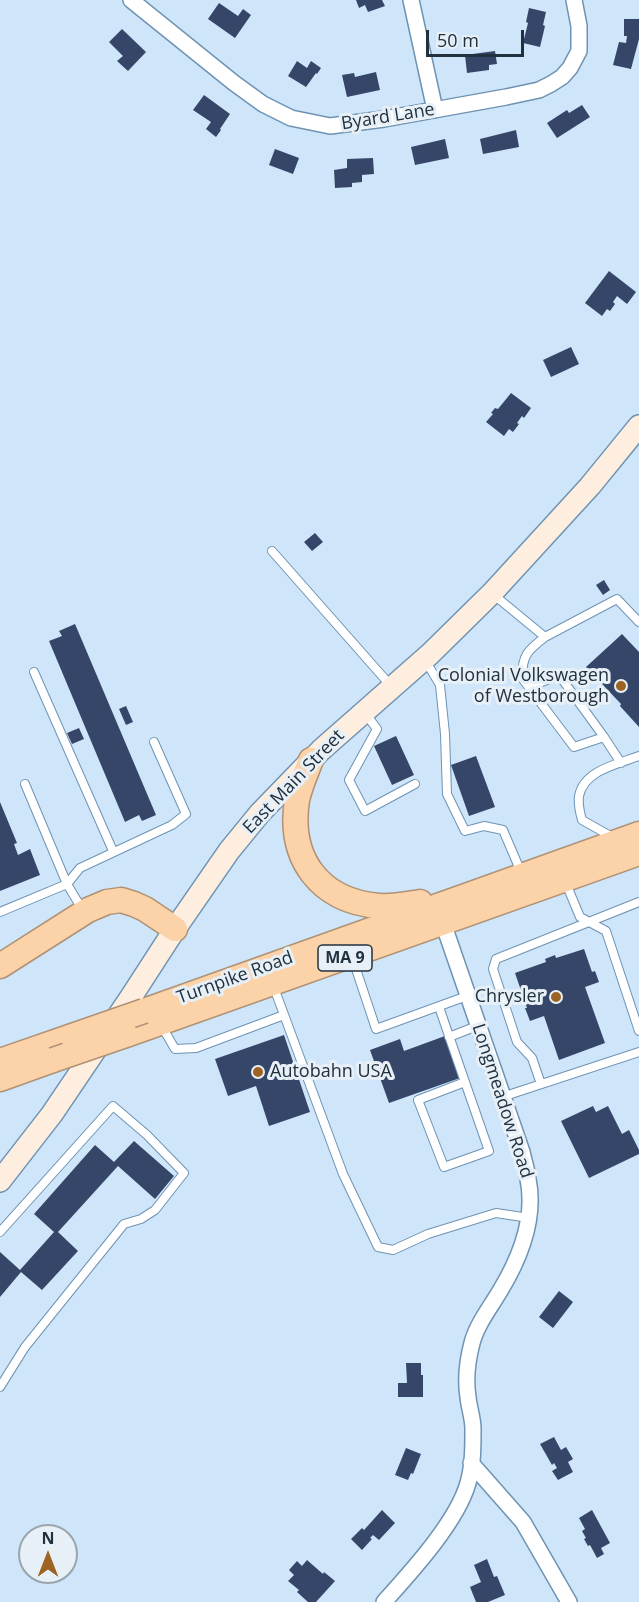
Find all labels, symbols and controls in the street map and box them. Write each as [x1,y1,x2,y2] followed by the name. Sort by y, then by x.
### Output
[429,18,526,56] scale bar
[437,28,479,52] text: 50 m
[340,99,436,135] street label: Byard Lane
[438,665,609,708] place label: Colonial Volkswagen of Westborough
[614,679,628,693] marker: Colonial Volkswagen of Westborough
[239,725,349,839] street label: East Main Street
[318,945,372,971] road number: MA 9
[174,947,296,1009] street label: Turnpike Road
[475,986,544,1008] place label: Chrysler
[549,990,563,1004] marker: Chrysler
[467,1021,537,1181] street label: Longmeadow Road
[270,1061,392,1083] place label: Autobahn USA
[251,1065,265,1079] marker: Autobahn USA
[18,1524,78,1584] north arrow
[41,1527,55,1549] text: N

